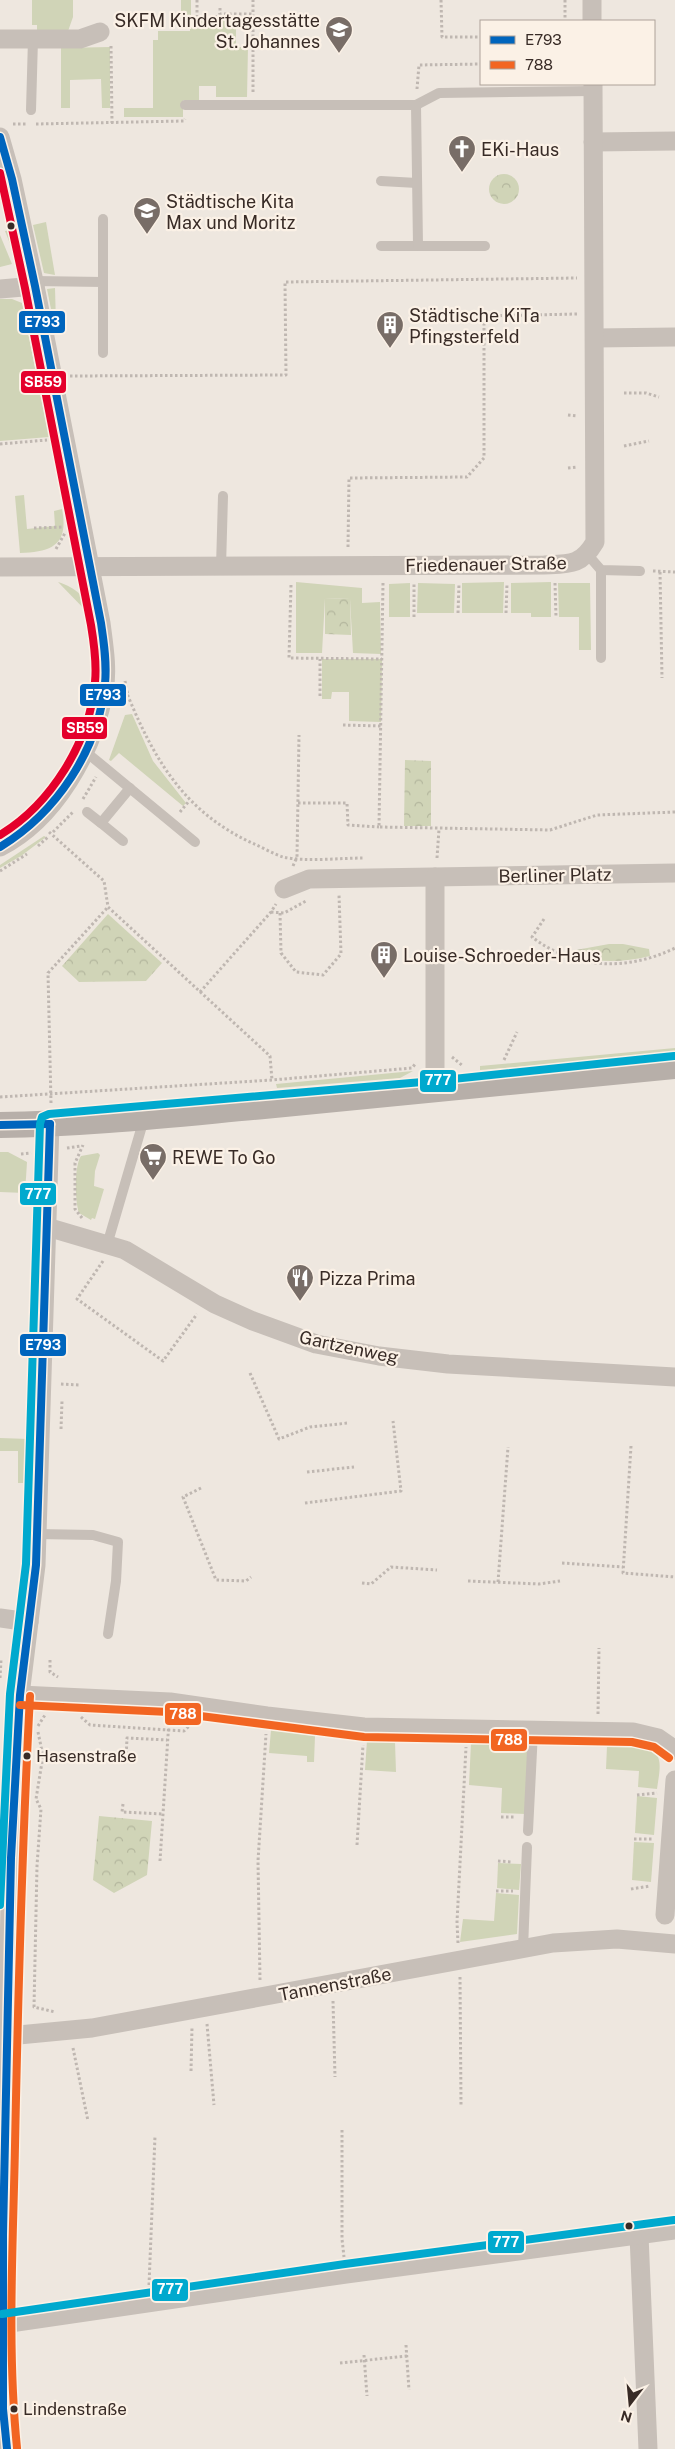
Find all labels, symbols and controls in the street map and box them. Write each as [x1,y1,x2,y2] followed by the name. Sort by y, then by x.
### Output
[114,10,320,52] place label: SKFM Kindertagesstätte St. Johannes
[324,15,354,54] school or university icon: SKFM Kindertagesstätte St. Johannes
[480,20,655,85] legend
[525,31,562,48] text: E793
[525,56,553,73] text: 788
[447,134,477,173] church icon: EKi-Haus
[481,139,559,160] place label: EKi-Haus
[166,191,295,233] place label: Städtische Kita Max und Moritz
[132,196,162,235] school or university icon: Städtische Kita Max und Moritz
[6,221,16,231] unlabelled marker
[409,305,540,347] place label: Städtische KiTa Pfingsterfeld
[18,310,66,334] line badge: E793
[375,310,405,349] building icon: Städtische KiTa Pfingsterfeld
[24,314,60,330] text: E793
[20,370,67,394] line badge: SB59
[24,374,62,390] text: SB59
[405,552,567,576] street label: Friedenauer Straße
[79,683,127,707] line badge: E793
[85,687,121,703] text: E793
[61,716,108,740] line badge: SB59
[66,720,104,736] text: SB59
[498,864,612,886] street label: Berliner Platz
[369,940,399,979] building icon: Louise-Schroeder-Haus
[403,945,601,966] place label: Louise-Schroeder-Haus
[419,1069,457,1093] line badge: 777
[425,1072,451,1088] text: 777
[138,1142,168,1181] supermarket icon: REWE To Go
[172,1147,275,1168] place label: REWE To Go
[19,1182,57,1206] line badge: 777
[25,1186,51,1202] text: 777
[285,1263,315,1302] restaurant icon: Pizza Prima
[319,1268,415,1289] place label: Pizza Prima
[297,1326,401,1368] street label: Gartzenweg
[19,1333,67,1357] line badge: E793
[25,1337,61,1353] text: E793
[164,1702,202,1726] line badge: 788
[169,1706,197,1722] text: 788
[490,1728,528,1752] line badge: 788
[495,1732,523,1748] text: 788
[36,1746,137,1766] place label: Hasenstraße
[22,1751,32,1761] marker: Hasenstraße
[277,1963,393,2005] street label: Tannenstraße
[624,2221,634,2231] unlabelled marker
[487,2230,525,2254] line badge: 777
[493,2234,519,2250] text: 777
[151,2278,189,2302] line badge: 777
[157,2281,183,2297] text: 777
[605,2379,655,2429] north arrow
[23,2399,127,2419] place label: Lindenstraße
[9,2404,19,2414] marker: Lindenstraße
[619,2407,634,2426] text: N

